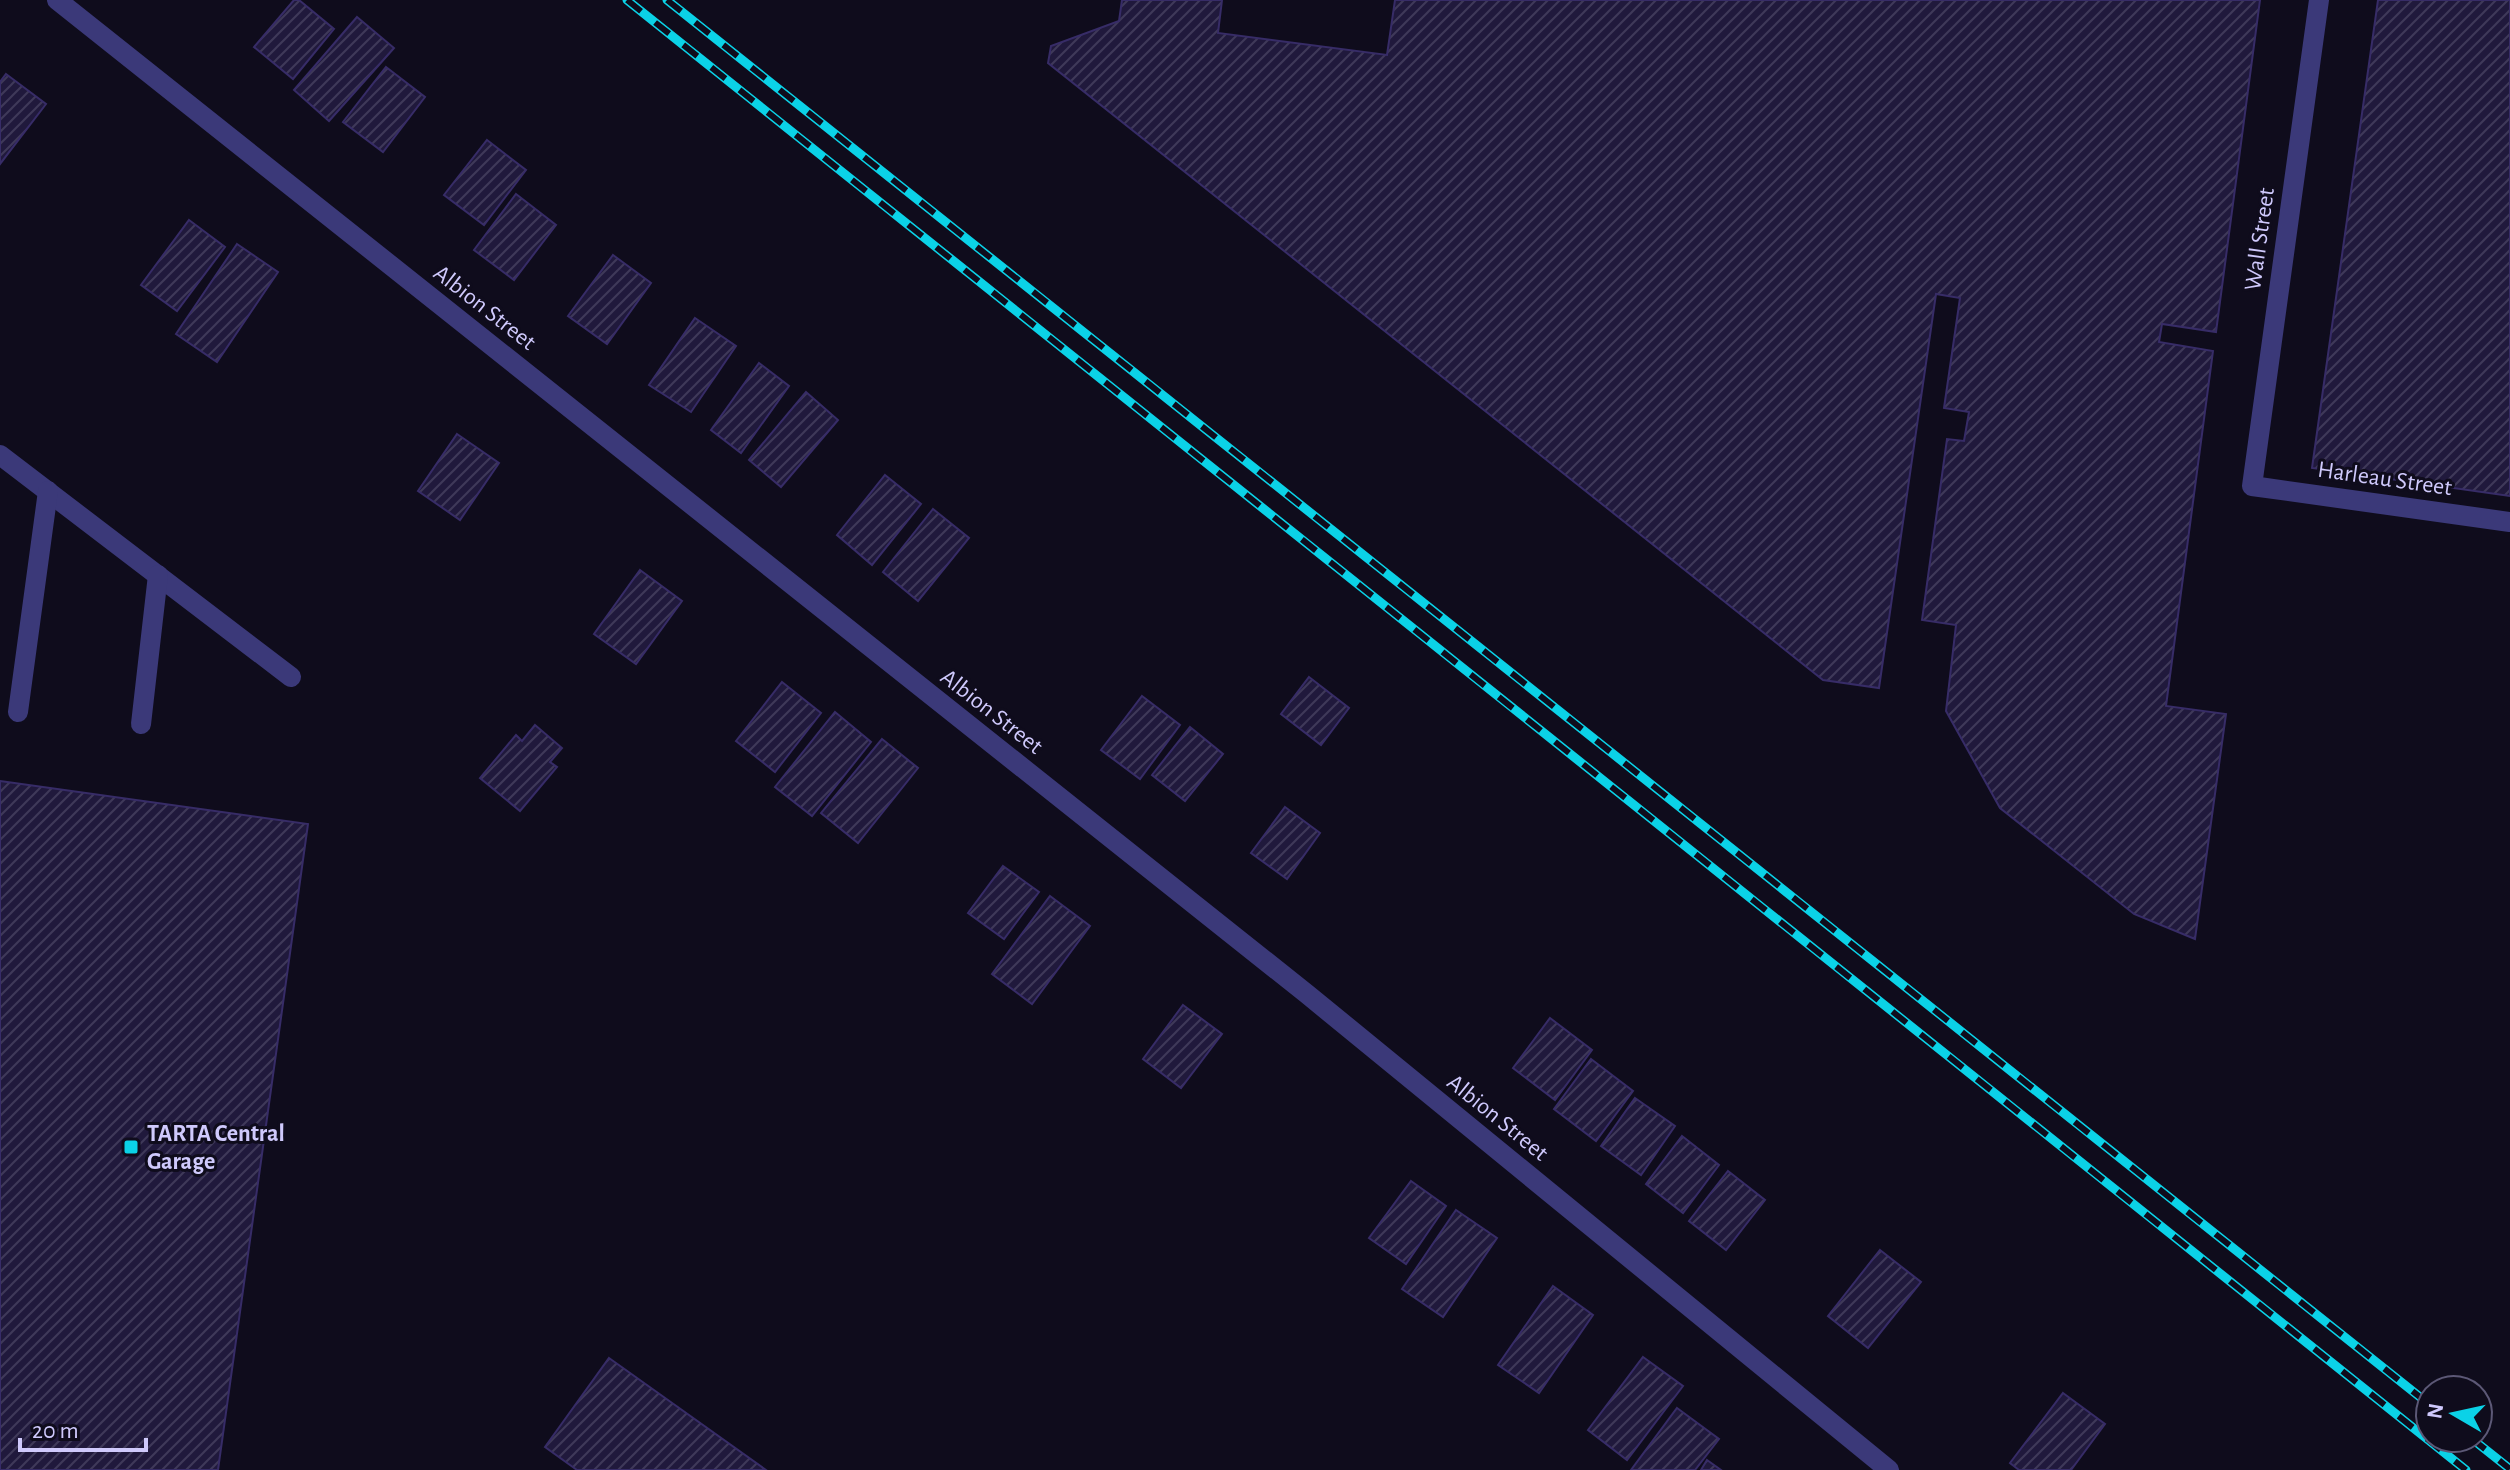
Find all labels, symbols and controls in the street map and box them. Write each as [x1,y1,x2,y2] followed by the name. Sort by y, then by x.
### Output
[2241,186,2279,292] street label: Wall Street
[429,261,540,355] street label: Albion Street
[2316,458,2454,500] street label: Harleau Street
[936,665,1047,759] street label: Albion Street
[1442,1070,1553,1166] street label: Albion Street
[147,1122,285,1174] place label: TARTA Central Garage
[122,1138,140,1156] marker: TARTA Central Garage
[2414,1374,2494,1454] north arrow
[20,1402,146,1452] scale bar
[2423,1402,2447,1420] text: N
[32,1419,79,1443] text: 20 m

